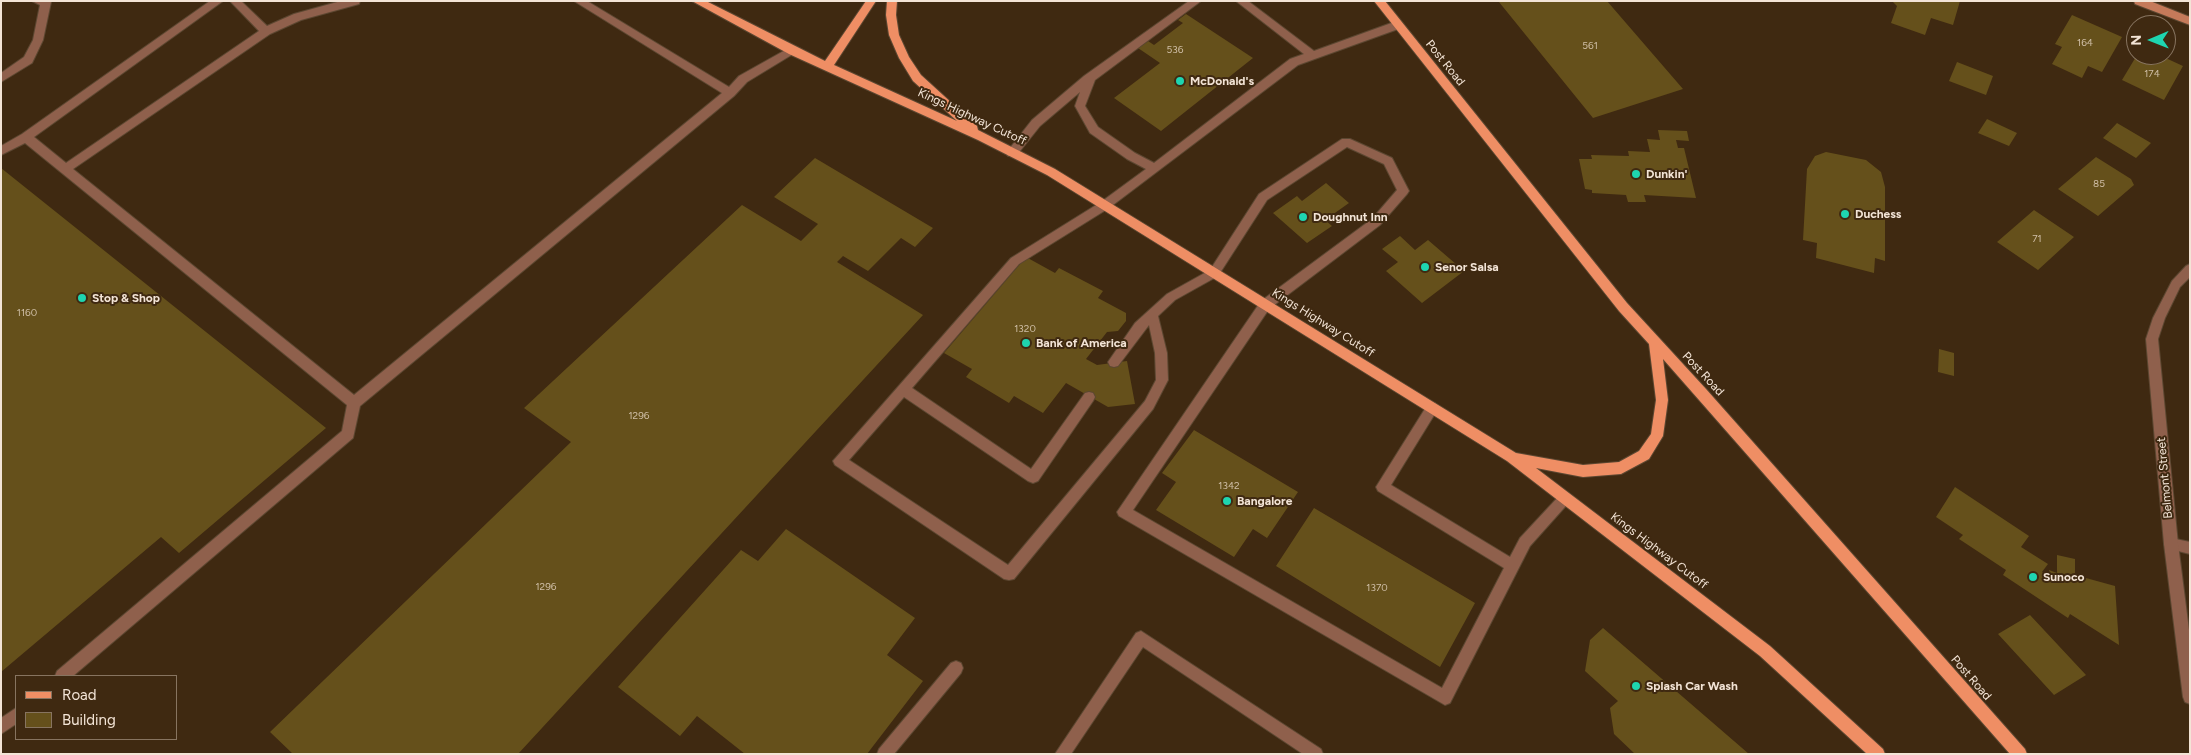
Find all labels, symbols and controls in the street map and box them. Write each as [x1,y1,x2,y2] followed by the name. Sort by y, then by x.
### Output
[2126,15,2176,65] north arrow
[2128,35,2145,46] text: N
[1422,37,1468,89] street label: Post Road
[2077,37,2093,49] house number: 164
[1582,40,1598,52] house number: 561
[1167,44,1183,56] house number: 536
[2144,68,2160,80] house number: 174
[1190,74,1254,88] place label: McDonald's
[1174,75,1186,87] marker: McDonald's
[915,86,1029,148] street label: Kings Highway Cutoff
[1646,167,1687,181] place label: Dunkin'
[1630,168,1642,180] marker: Dunkin'
[2093,178,2105,190] house number: 85
[1855,207,1901,221] place label: Duchess
[1839,208,1851,220] marker: Duchess
[1313,210,1388,224] place label: Doughnut Inn
[1297,211,1309,223] marker: Doughnut Inn
[2032,233,2042,245] house number: 71
[1435,260,1499,274] place label: Senor Salsa
[1419,261,1431,273] marker: Senor Salsa
[1269,286,1377,360] street label: Kings Highway Cutoff
[92,291,160,305] place label: Stop & Shop
[76,292,88,304] marker: Stop & Shop
[17,307,37,319] house number: 1160
[1014,323,1036,335] house number: 1320
[1036,336,1127,350] place label: Bank of America
[1020,337,1032,349] marker: Bank of America
[1679,349,1727,399] street label: Post Road
[628,410,650,422] house number: 1296
[2154,437,2176,519] street label: Belmont Street
[1218,480,1240,492] house number: 1342
[1237,494,1292,508] place label: Bangalore
[1221,495,1233,507] marker: Bangalore
[1608,510,1710,592] street label: Kings Highway Cutoff
[2043,570,2084,584] place label: Sunoco
[2027,571,2039,583] marker: Sunoco
[535,581,557,593] house number: 1296
[1366,582,1388,594] house number: 1370
[1948,653,1994,703] street label: Post Road
[15,675,178,740] legend
[1646,679,1738,693] place label: Splash Car Wash
[1630,680,1642,692] marker: Splash Car Wash
[62,686,97,704] text: Road
[62,711,116,729] text: Building

